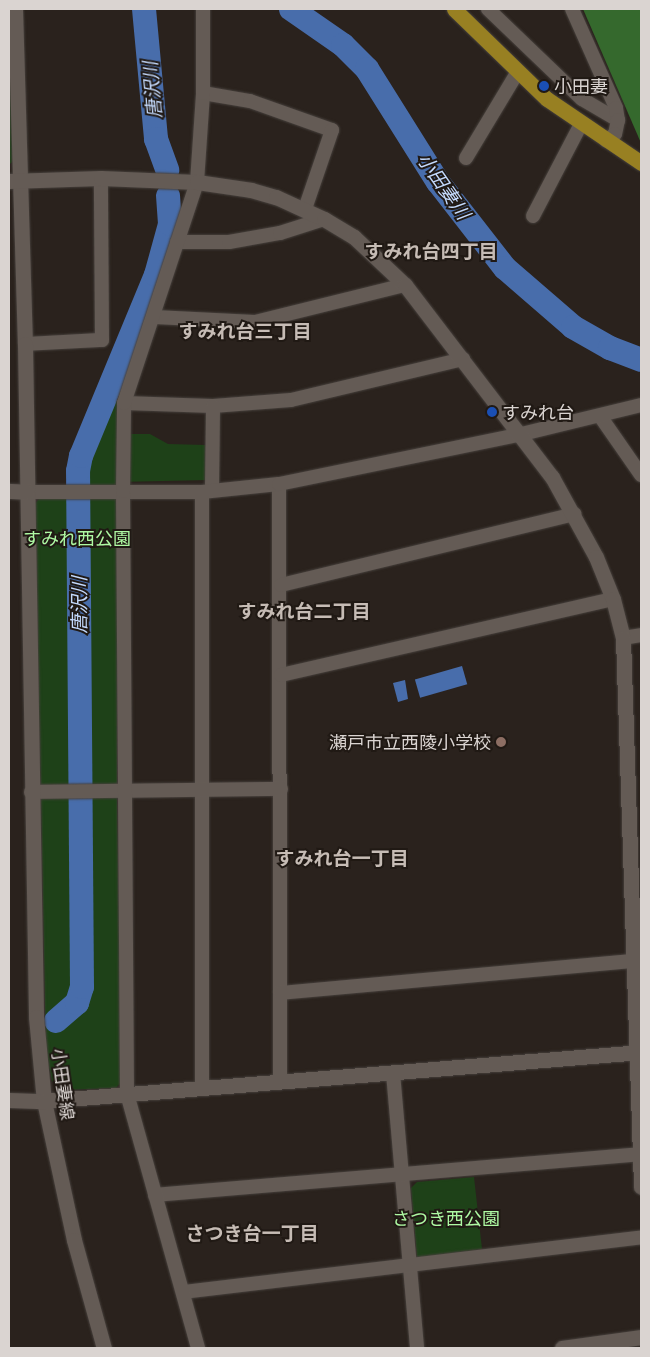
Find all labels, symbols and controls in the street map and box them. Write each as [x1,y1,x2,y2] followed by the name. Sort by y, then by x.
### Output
[138,61,166,119] water label: 唐沢川
[554,75,608,97] place label: 小田妻
[538,80,550,92] marker: 小田妻
[413,148,475,224] water label: 小田妻川
[365,240,497,262] district label: すみれ台四丁目
[179,320,311,342] district label: すみれ台三丁目
[502,401,574,423] place label: すみれ台
[486,406,498,418] marker: すみれ台
[23,527,131,549] park label: すみれ西公園
[68,577,90,633] water label: 唐沢川
[238,600,370,622] district label: すみれ台二丁目
[329,731,491,753] place label: 瀬戸市立西陵小学校
[495,736,507,748] marker: 瀬戸市立西陵小学校
[276,847,408,869] district label: すみれ台一丁目
[47,1047,79,1121] street label: 小田妻線
[392,1207,500,1229] park label: さつき西公園
[186,1222,318,1244] district label: さつき台一丁目

